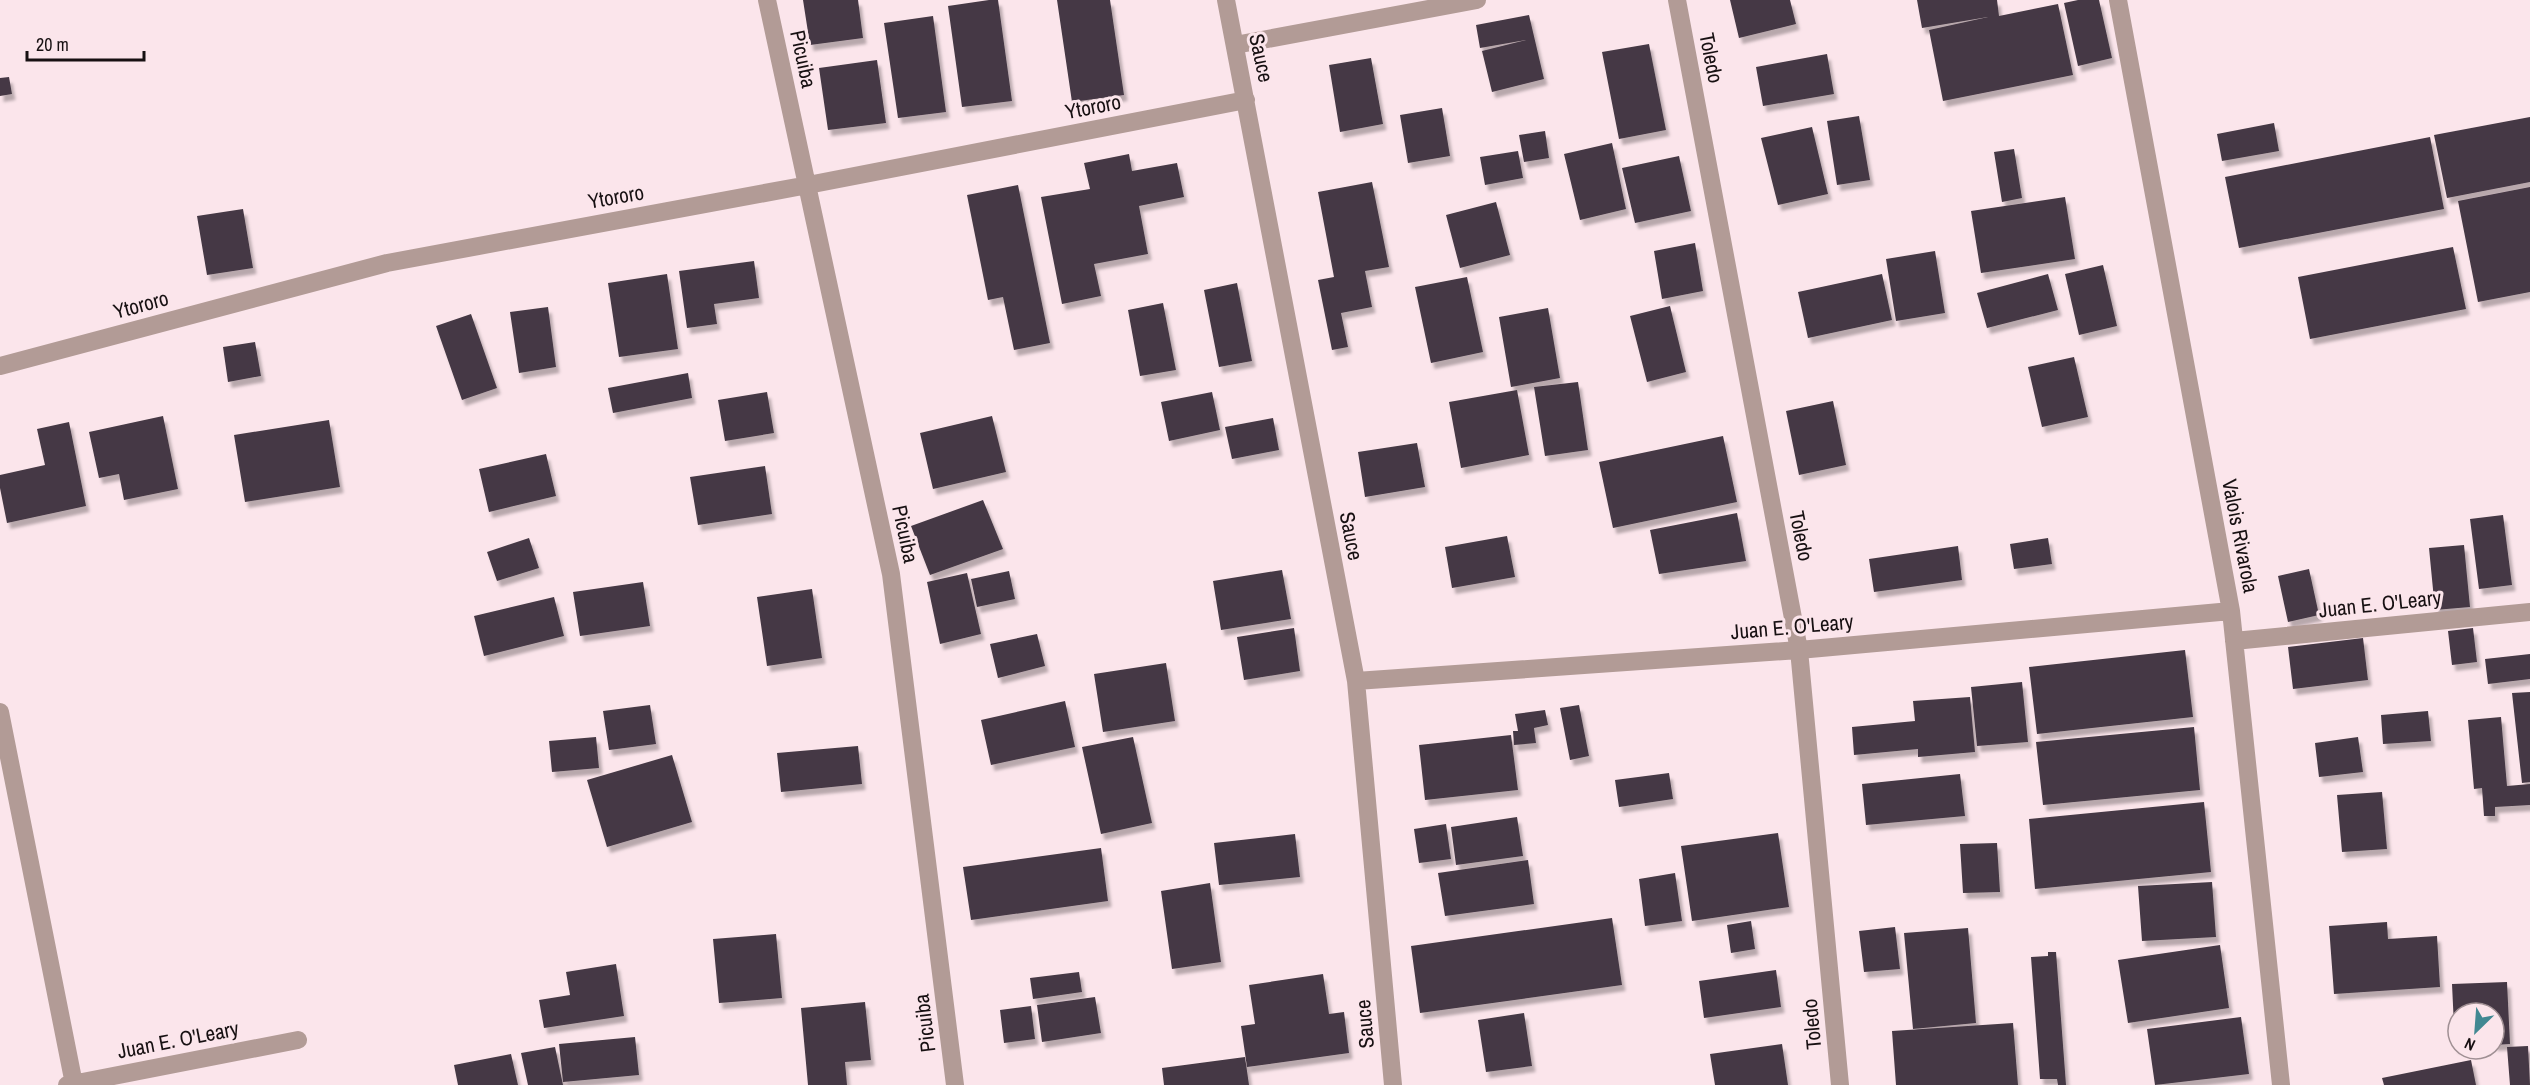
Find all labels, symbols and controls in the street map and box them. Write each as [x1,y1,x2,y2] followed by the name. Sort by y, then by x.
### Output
[27,24,144,62] scale bar
[783,27,824,91] street label: Picuiba
[1692,30,1731,86] street label: Toledo
[1242,31,1281,85] street label: Sauce
[36,32,69,57] text: 20 m
[1063,87,1123,126] street label: Ytororo
[586,177,646,216] street label: Ytororo
[110,283,172,326] street label: Ytororo
[2215,476,2266,596] street label: Valois Rivarola
[885,502,926,566] street label: Picuiba
[1782,508,1821,564] street label: Toledo
[1333,509,1370,563] street label: Sauce
[2317,583,2443,624] street label: Juan E. O'Leary
[1729,607,1855,646] street label: Juan E. O'Leary
[907,992,942,1054] street label: Picuiba
[1348,998,1381,1050] street label: Sauce
[1795,998,1828,1051] street label: Toledo
[2446,1001,2506,1061] north arrow
[115,1013,241,1065] street label: Juan E. O'Leary
[2461,1033,2479,1057] text: N

